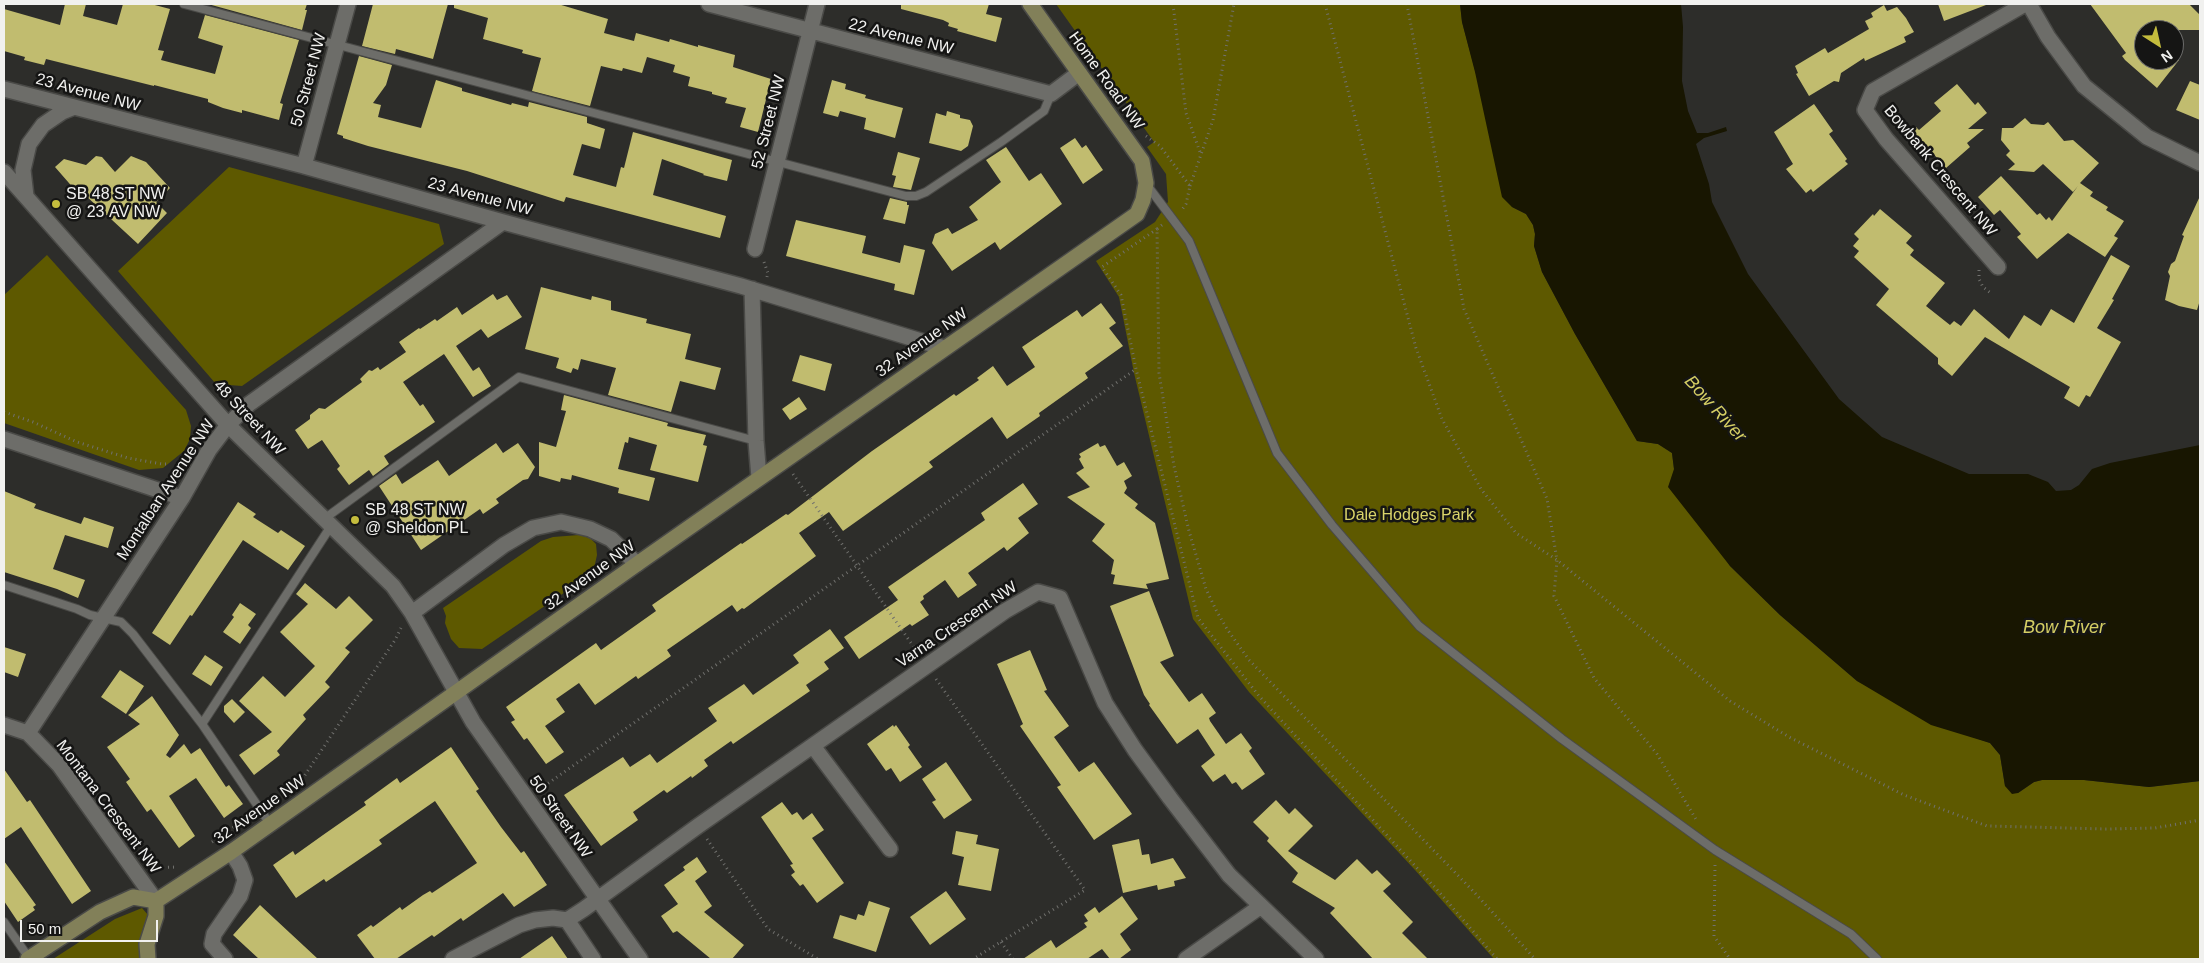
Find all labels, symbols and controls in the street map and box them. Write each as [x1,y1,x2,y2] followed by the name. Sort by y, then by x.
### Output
[847,15,955,59] street label: 22 Avenue NW
[2134,20,2184,70] north arrow
[1064,28,1148,134] street label: Home Road NW
[287,31,331,129] street label: 50 Street NW
[2158,47,2176,66] text: N
[34,70,142,116] street label: 23 Avenue NW
[748,73,790,171] street label: 52 Street NW
[1879,101,2001,241] street label: Bowbank Crescent NW
[426,174,534,220] street label: 23 Avenue NW
[66,185,166,223] place label: SB 48 ST NW @ 23 AV NW
[50,198,62,210] marker: SB 48 ST NW @ 23 AV NW
[873,304,971,382] street label: 32 Avenue NW
[1680,371,1750,447] water label: Bow River
[209,376,289,460] street label: 48 Street NW
[113,416,219,564] street label: Montalban Avenue NW
[365,501,468,539] place label: SB 48 ST NW @ Sheldon PL
[1344,506,1474,526] park label: Dale Hodges Park
[349,514,361,526] marker: SB 48 ST NW @ Sheldon PL
[541,537,639,615] street label: 32 Avenue NW
[893,578,1021,672] street label: Varna Crescent NW
[2023,617,2105,639] water label: Bow River
[52,737,164,877] street label: Montana Crescent NW
[211,771,309,849] street label: 32 Avenue NW
[525,772,595,862] street label: 50 Street NW
[22,910,160,942] scale bar
[28,920,61,937] text: 50 m

